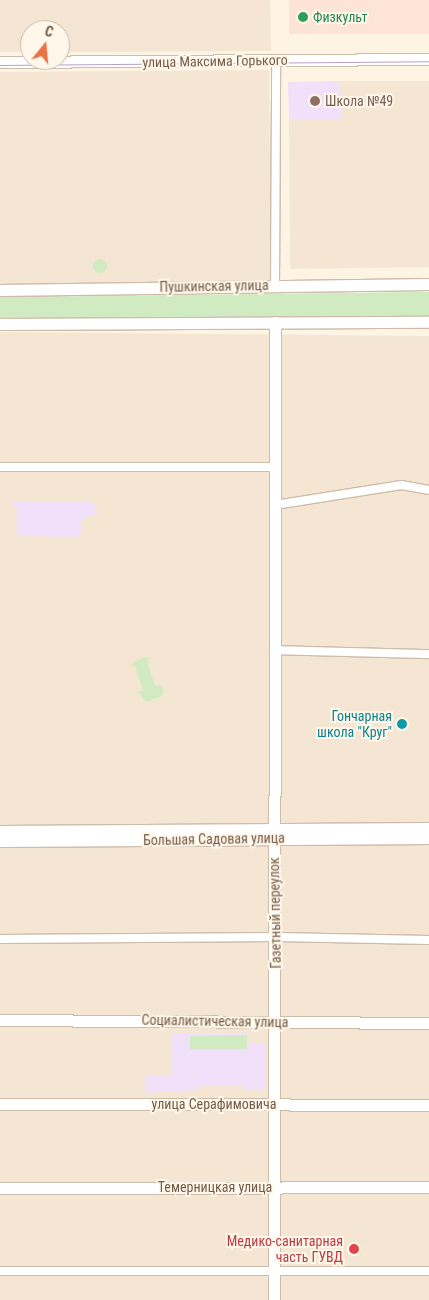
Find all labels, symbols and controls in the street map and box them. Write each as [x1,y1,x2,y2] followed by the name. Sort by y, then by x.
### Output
[313,9,367,25] place label: Физкульт
[297,11,309,23] marker: Физкульт
[20,20,70,70] north arrow
[43,23,55,40] text: С
[142,51,288,71] street label: улица Максима Горького
[325,93,393,109] place label: Школа №49
[309,95,321,107] marker: Школа №49
[159,277,269,295] street label: Пушкинская улица
[317,708,392,740] place label: Гончарная школа "Круг"
[396,718,408,730] marker: Гончарная школа "Круг"
[143,829,285,849] street label: Большая Садовая улица
[266,857,284,969] street label: Газетный переулок
[141,1011,289,1031] street label: Социалистическая улица
[152,1096,276,1112] street label: улица Серафимовича
[158,1179,272,1195] street label: Темерницкая улица
[227,1233,343,1266] place label: Медико-санитарная часть ГУВД
[347,1242,361,1256] marker: Медико-санитарная часть ГУВД

